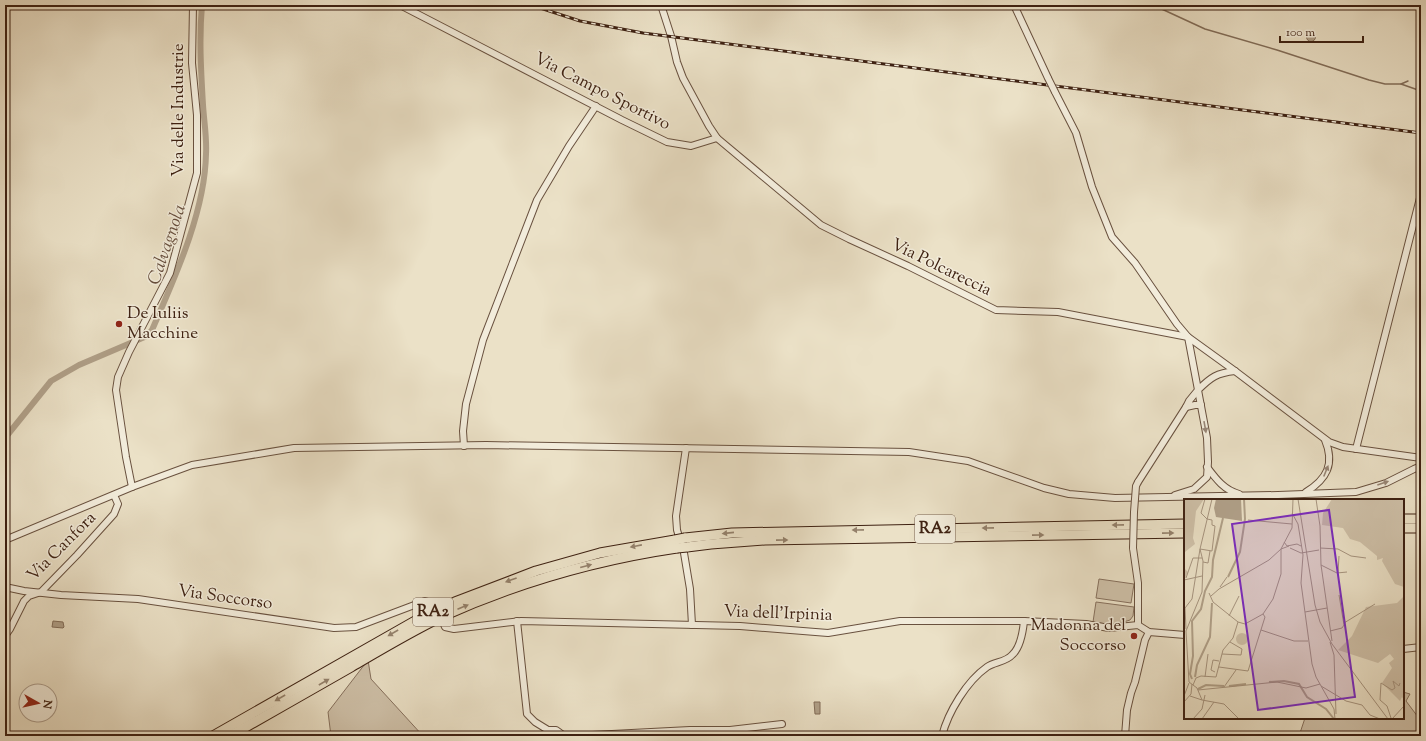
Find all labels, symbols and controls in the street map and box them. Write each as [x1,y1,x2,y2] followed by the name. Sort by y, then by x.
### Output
[1280,18,1363,44] scale bar
[1286,24,1315,42] text: 100 m
[167,43,191,177] street label: Via delle Industrie
[530,47,674,137] street label: Via Campo Sportivo
[142,201,194,289] water label: Calvagnola
[887,233,996,303] street label: Via Polcareccia
[127,302,198,346] place label: De Iuliis Macchine
[114,319,124,329] marker: De Iuliis Macchine
[1202,421,1208,433] one-way arrow
[1324,464,1330,476] one-way arrow
[1377,480,1389,486] one-way arrow
[1184,499,1404,719] inset map
[22,507,102,587] street label: Via Canfora
[915,515,955,543] road number: RA2
[1111,522,1124,528] one-way arrow
[982,524,994,531] one-way arrow
[851,527,864,533] one-way arrow
[722,530,734,537] one-way arrow
[1162,530,1175,536] one-way arrow
[1032,532,1045,538] one-way arrow
[776,537,789,543] one-way arrow
[630,544,643,550] one-way arrow
[581,563,593,569] one-way arrow
[505,577,517,583] one-way arrow
[176,579,274,617] street label: Via Soccorso
[413,598,453,626] road number: RA2
[723,600,833,628] street label: Via dell'Irpinia
[458,604,470,610] one-way arrow
[1030,614,1126,658] place label: Madonna del Soccorso
[387,630,399,637] one-way arrow
[1129,631,1139,641] marker: Madonna del Soccorso
[318,679,330,686] one-way arrow
[18,683,58,723] north arrow
[274,694,286,701] one-way arrow
[38,698,56,710] text: N

